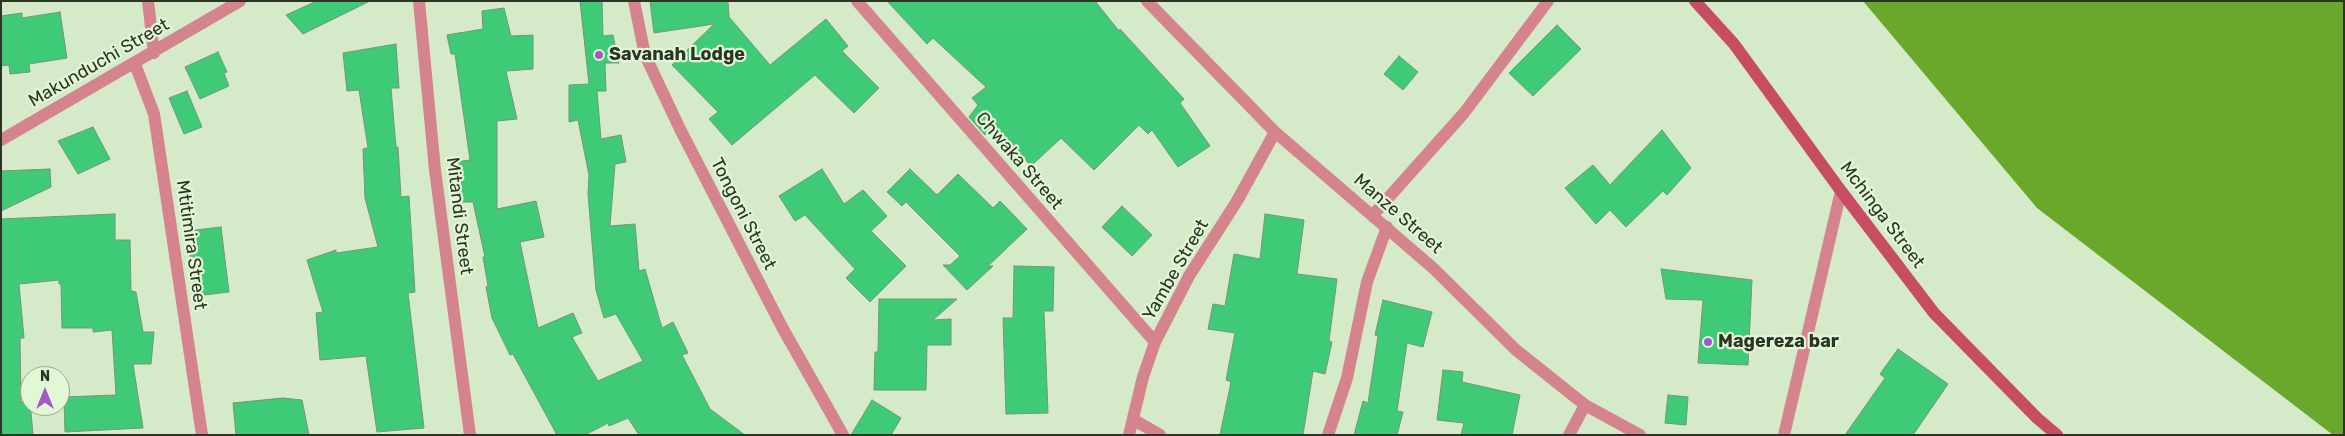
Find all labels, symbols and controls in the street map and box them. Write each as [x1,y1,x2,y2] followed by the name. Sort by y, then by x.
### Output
[25,14,173,112] street label: Makunduchi Street
[609,44,745,66] place label: Savanah Lodge
[593,49,605,61] marker: Savanah Lodge
[971,108,1067,214] street label: Chwaka Street
[706,154,780,274] street label: Tongoni Street
[441,156,477,276] street label: Mitandi Street
[1835,158,1929,272] street label: Mchinga Street
[1349,170,1447,258] street label: Manze Street
[171,179,211,311] street label: Mtitimira Street
[1138,216,1214,324] street label: Yambe Street
[1718,331,1839,353] place label: Magereza bar
[1702,336,1714,348] marker: Magereza bar
[20,366,70,416] north arrow
[40,368,50,385] text: N

